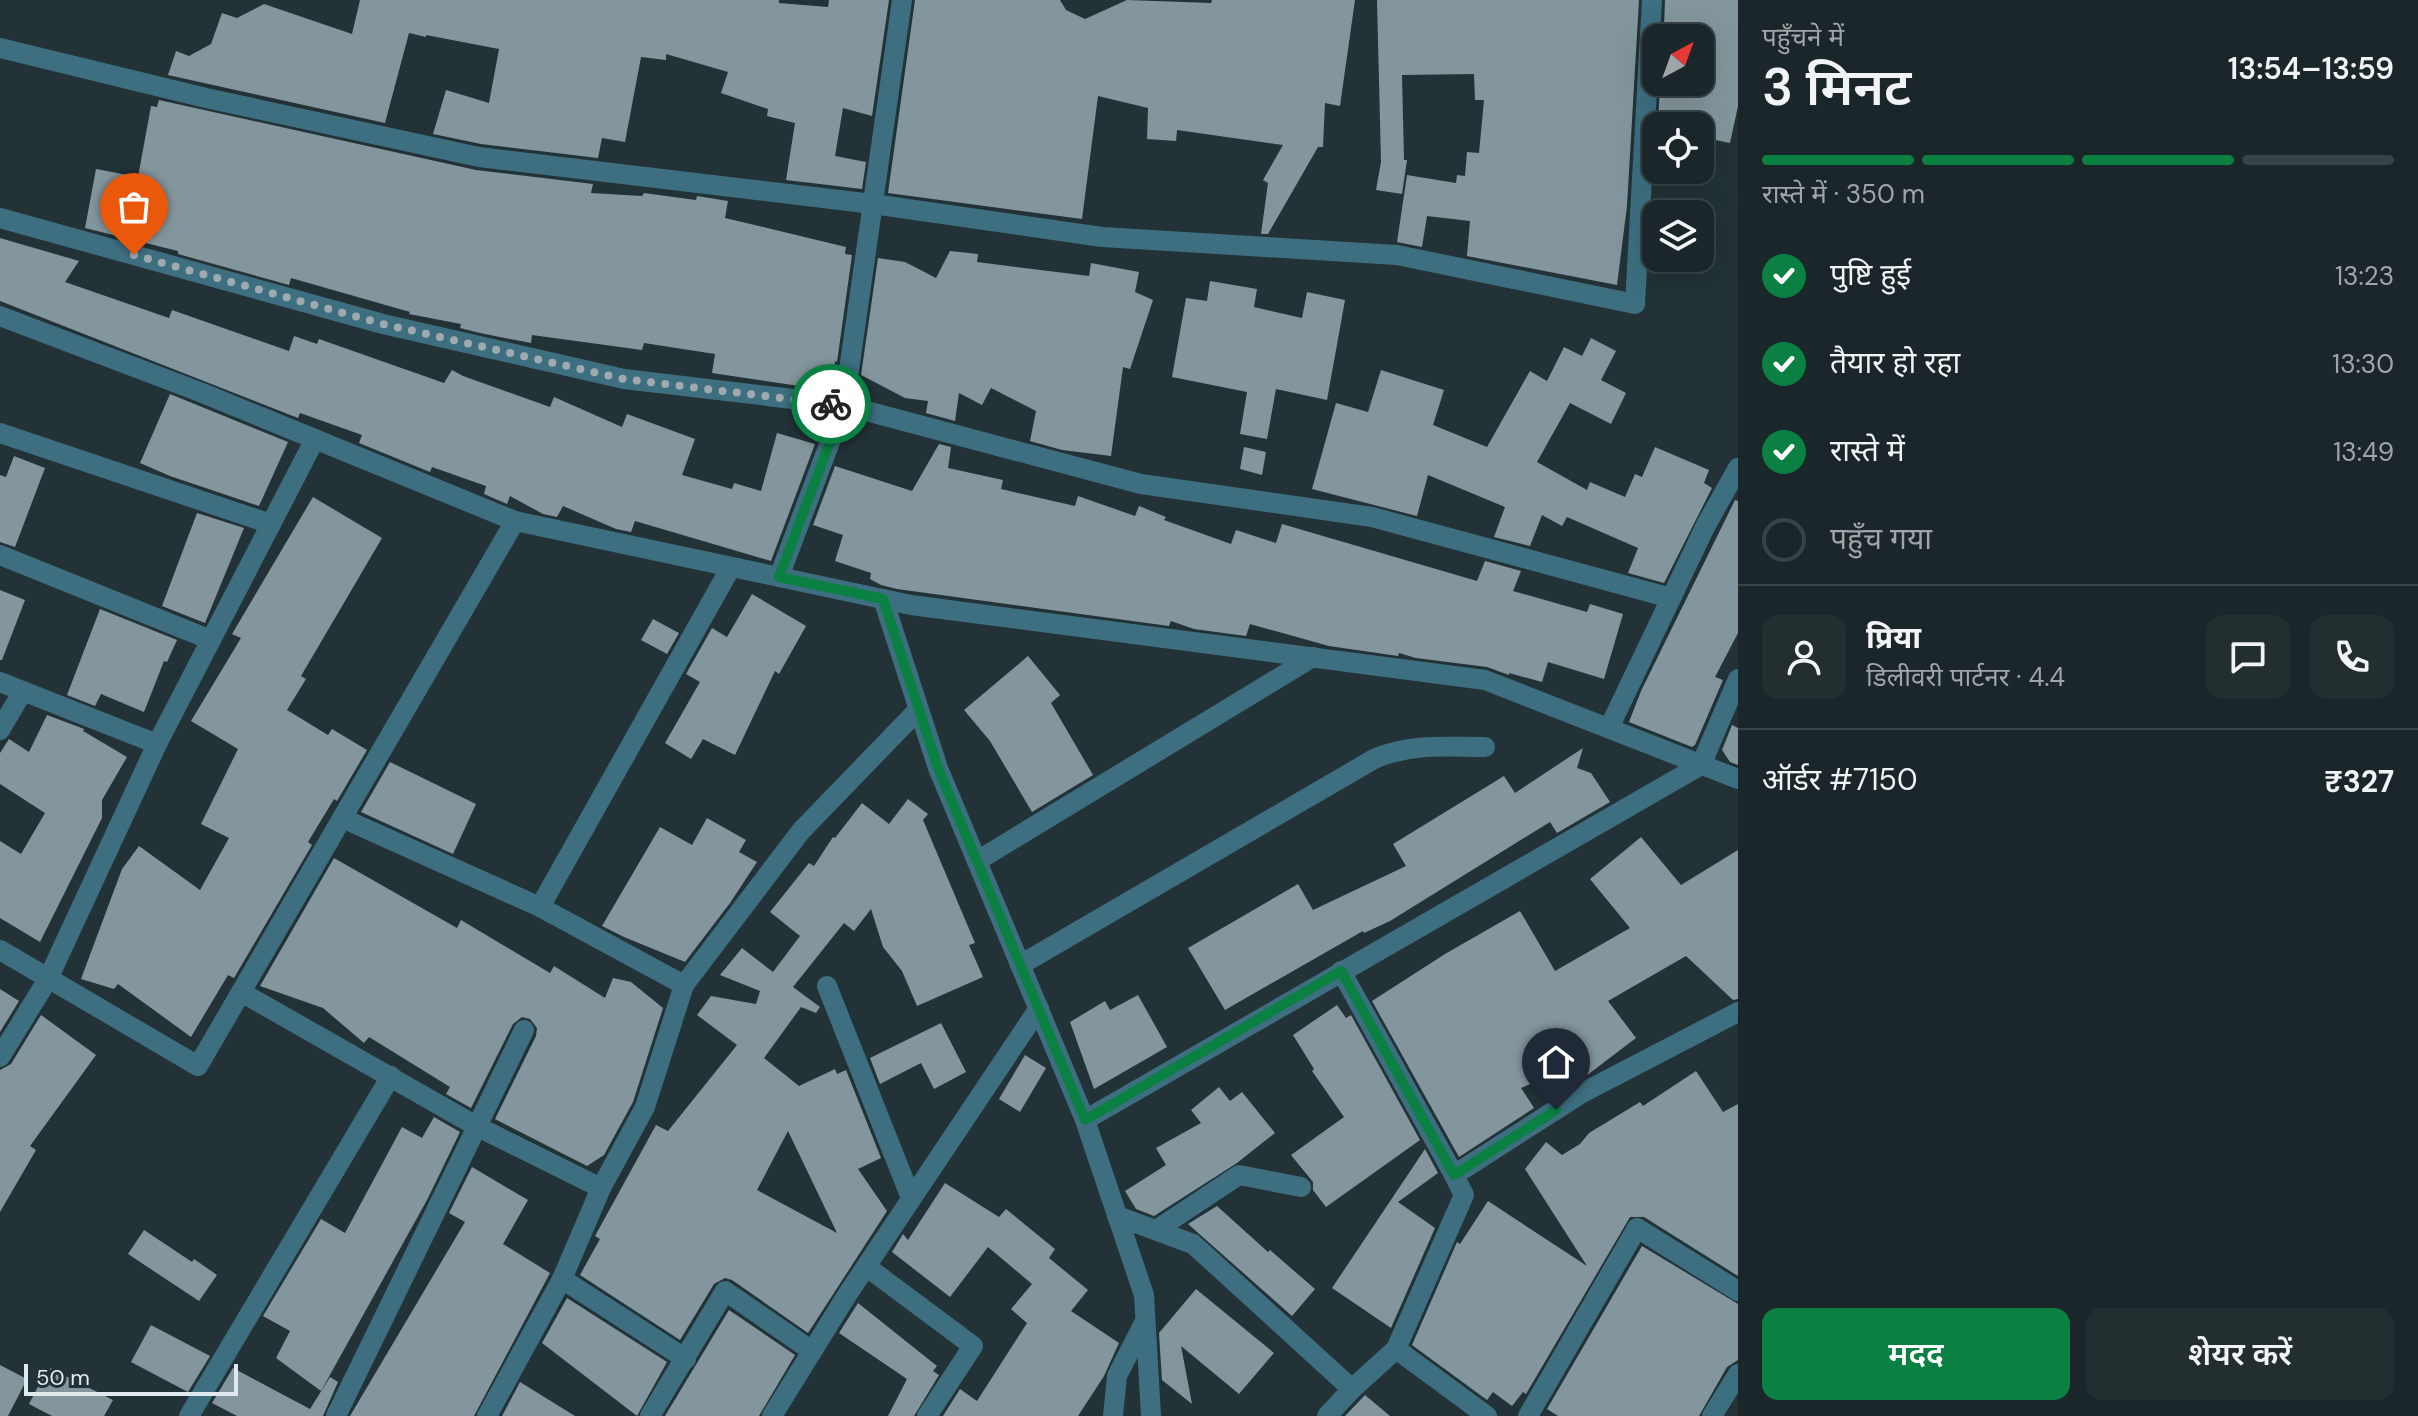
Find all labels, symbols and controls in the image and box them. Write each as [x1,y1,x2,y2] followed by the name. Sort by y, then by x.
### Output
[1762,20,1844,54] text: पहुँचने में
[1642,24,1714,96] north arrow
[1642,24,1714,272] map controls
[2228,49,2394,88] text: 13:54–13:59
[1762,53,1911,121] text: 3 मिनट
[1642,112,1714,184] button: locate
[100,173,168,255] pin
[1762,177,1925,211] text: रास्ते में · 350 m
[112,185,156,229] icon: bag
[1642,200,1714,272] button: layers
[1762,254,1806,298] icon: check
[1830,255,1911,294] text: पुष्टि हुई
[2335,259,2394,293] text: 13:23
[1762,342,1806,386] icon: check
[1830,343,1960,382] text: तैयार हो रहा
[2332,347,2394,381] text: 13:30
[791,364,871,444] courier
[809,382,853,426] icon: bike
[1762,430,1806,474] icon: check
[1830,431,1905,470] text: रास्ते में
[2333,435,2394,469] text: 13:49
[1830,519,1932,558] text: पहुँच गया
[1762,615,1846,699] button: person
[2206,615,2290,699] button: chat
[2310,615,2394,699] button: phone
[1866,618,1921,657] text: प्रिया
[1866,660,2065,694] text: डिलीवरी पार्टनर · 4.4
[1762,760,1917,799] text: ऑर्डर #7150
[2324,762,2394,801] text: ₹327
[1522,1028,1590,1110] pin
[1534,1040,1578,1084] icon: home
[1762,1308,2070,1400] button: मदद
[2086,1308,2394,1400] button: शेयर करें
[24,1360,238,1396] scale bar
[36,1363,90,1392] text: 50 m

